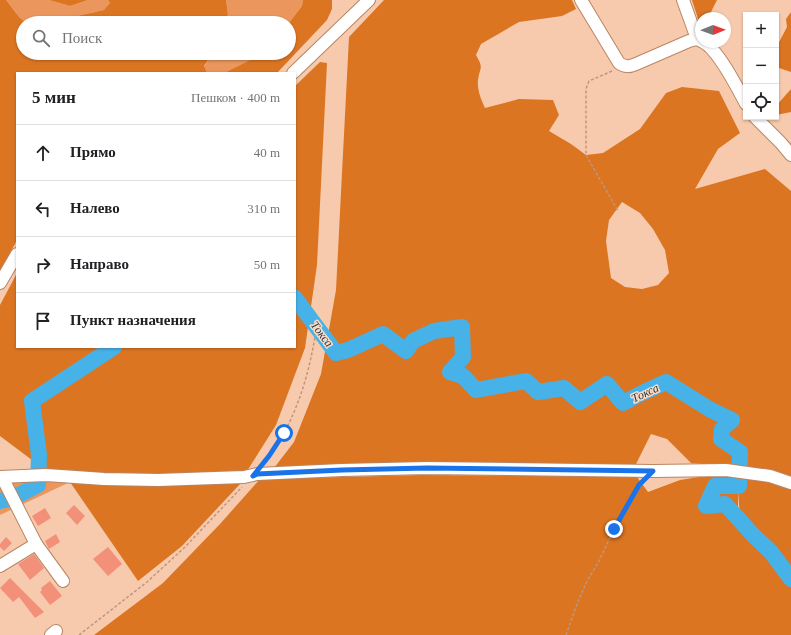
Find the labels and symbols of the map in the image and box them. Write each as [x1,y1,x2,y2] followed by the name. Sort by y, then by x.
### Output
[695,12,731,48] north arrow
[308,318,336,350] water label: Токса
[629,381,661,405] water label: Токса
[275,424,293,442] route start
[605,520,623,538] route end

